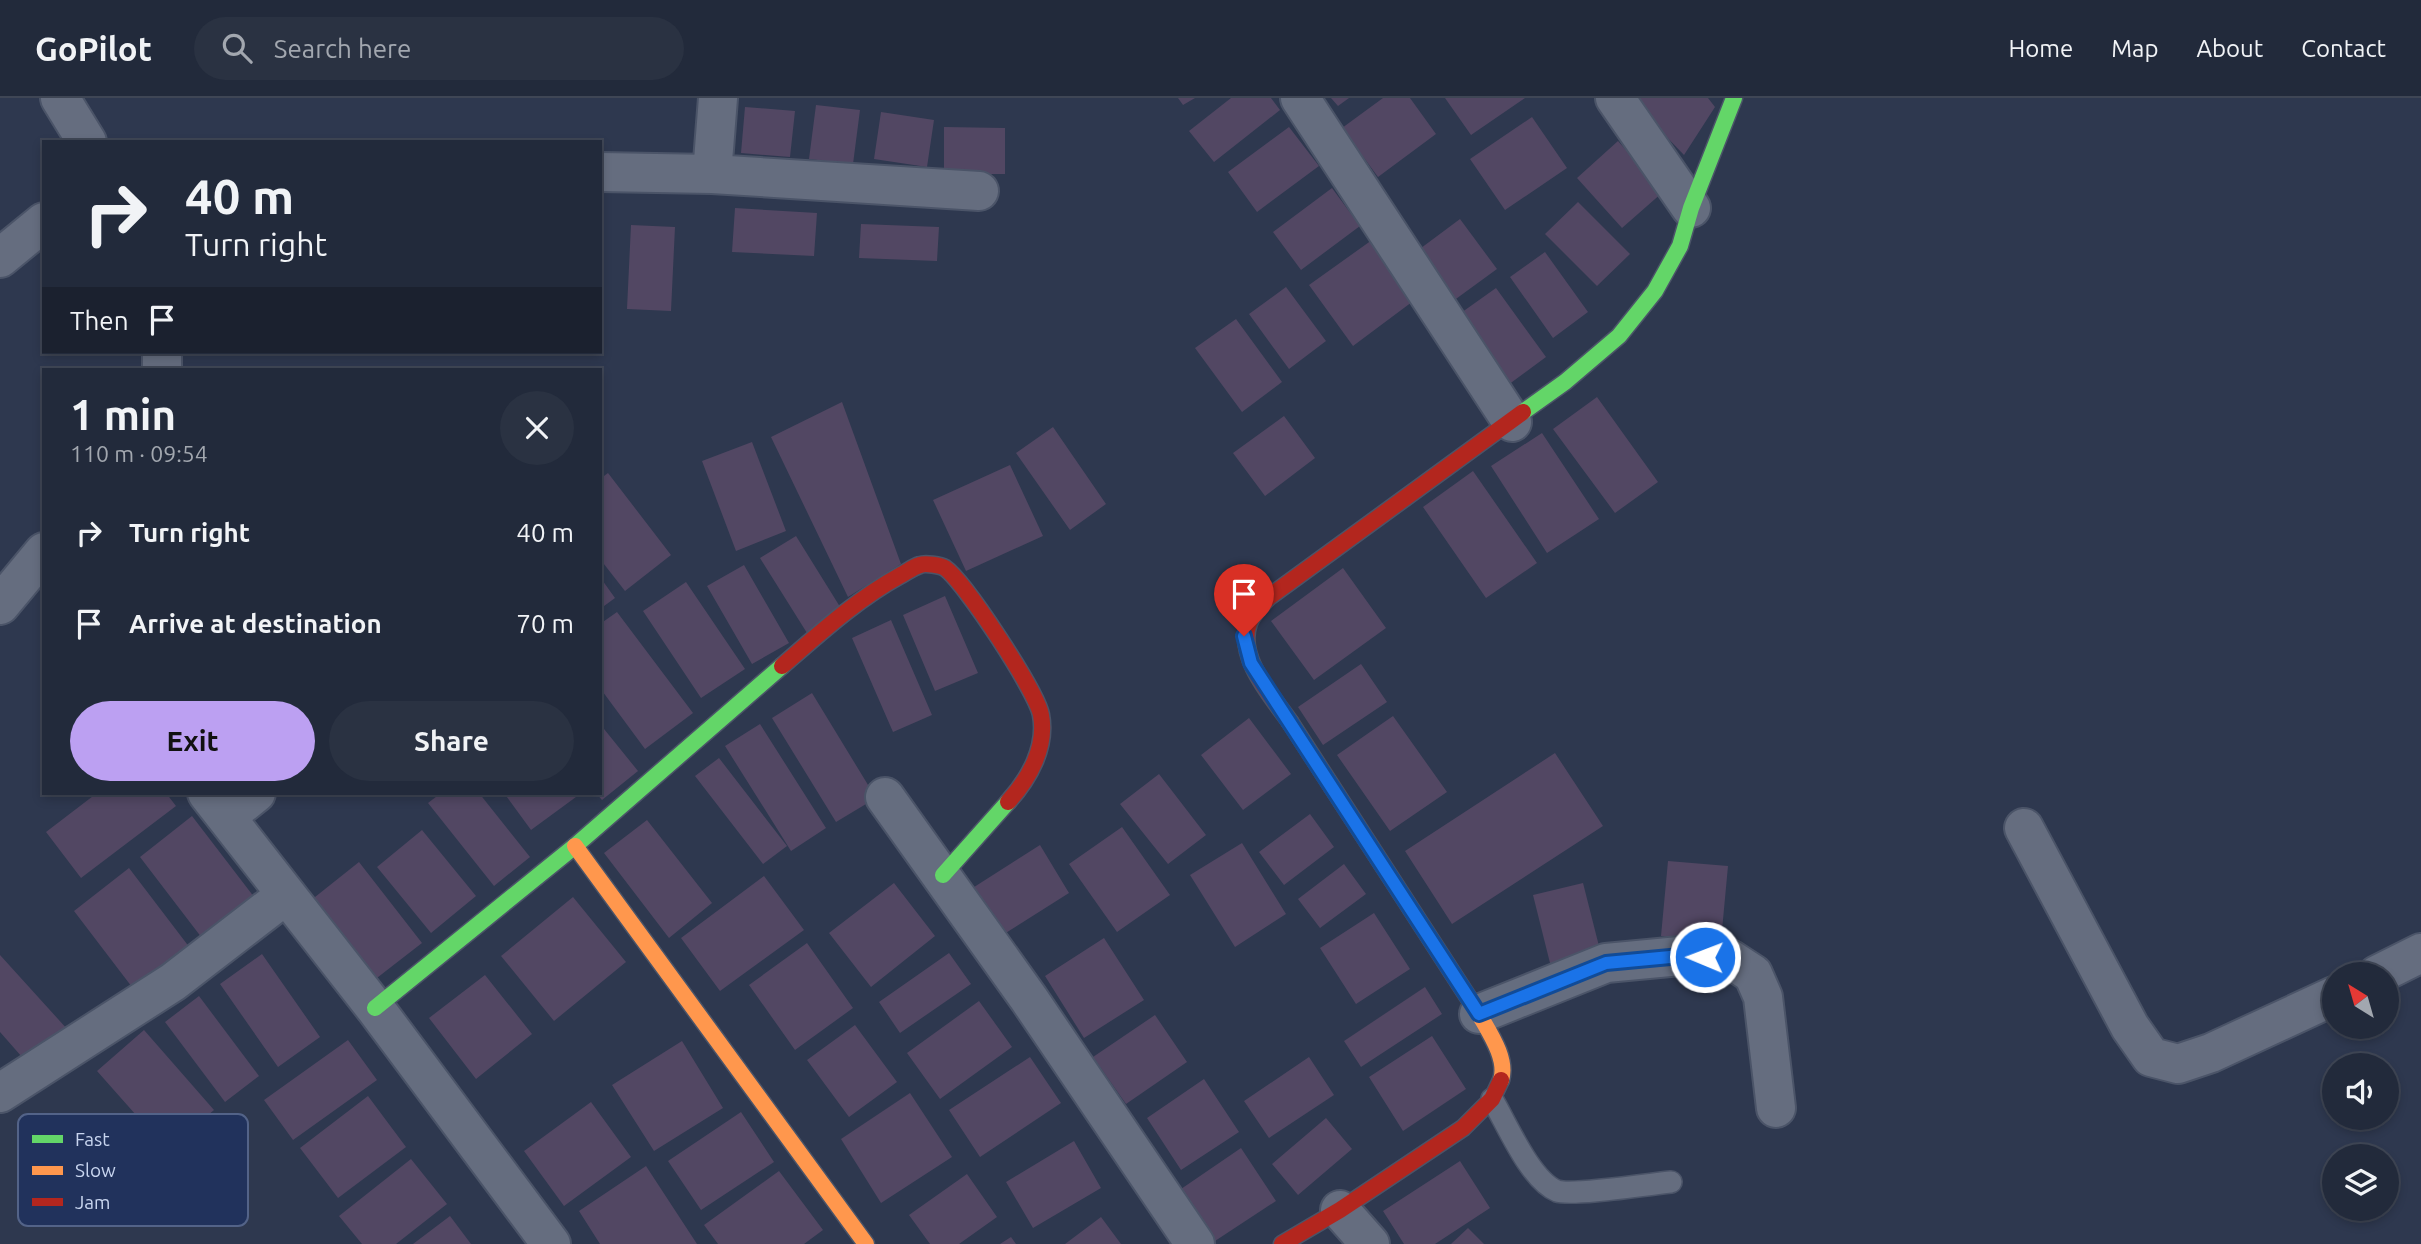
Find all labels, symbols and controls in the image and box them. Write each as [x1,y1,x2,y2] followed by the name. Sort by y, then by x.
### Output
[194,17,684,80] search box
[218,29,256,67] icon: search
[35,30,152,67] text: GoPilot
[274,34,411,63] text: Search here
[2008,35,2073,62] text: Home
[2111,35,2158,62] text: Map
[2196,35,2263,62] text: About
[2301,35,2386,62] text: Contact
[70,168,161,259] icon: right
[185,168,294,223] text: 40 m
[185,226,327,262] text: Turn right
[143,301,181,339] icon: arrive
[70,306,129,335] text: Then
[70,391,176,438] text: 1 min
[500,391,574,465] button: close
[70,441,208,466] text: 110 m · 09:54
[70,514,108,552] icon: right
[129,518,250,547] text: Turn right
[516,518,574,547] text: 40 m
[1214,564,1274,636] pin
[1225,575,1263,613] icon: arrive
[70,605,108,643] icon: arrive
[129,609,382,638] text: Arrive at destination
[516,609,574,638] text: 70 m
[70,701,315,781] button: Exit
[329,701,574,781] button: Share
[1668,920,1742,994] position arrow
[2322,962,2399,1040] north arrow
[2322,962,2399,1221] map controls
[2322,1053,2399,1130] button: sound
[18,1114,248,1226] legend
[75,1128,110,1150] text: Fast
[2322,1144,2399,1221] button: layers
[75,1159,116,1181] text: Slow
[75,1191,111,1213] text: Jam

